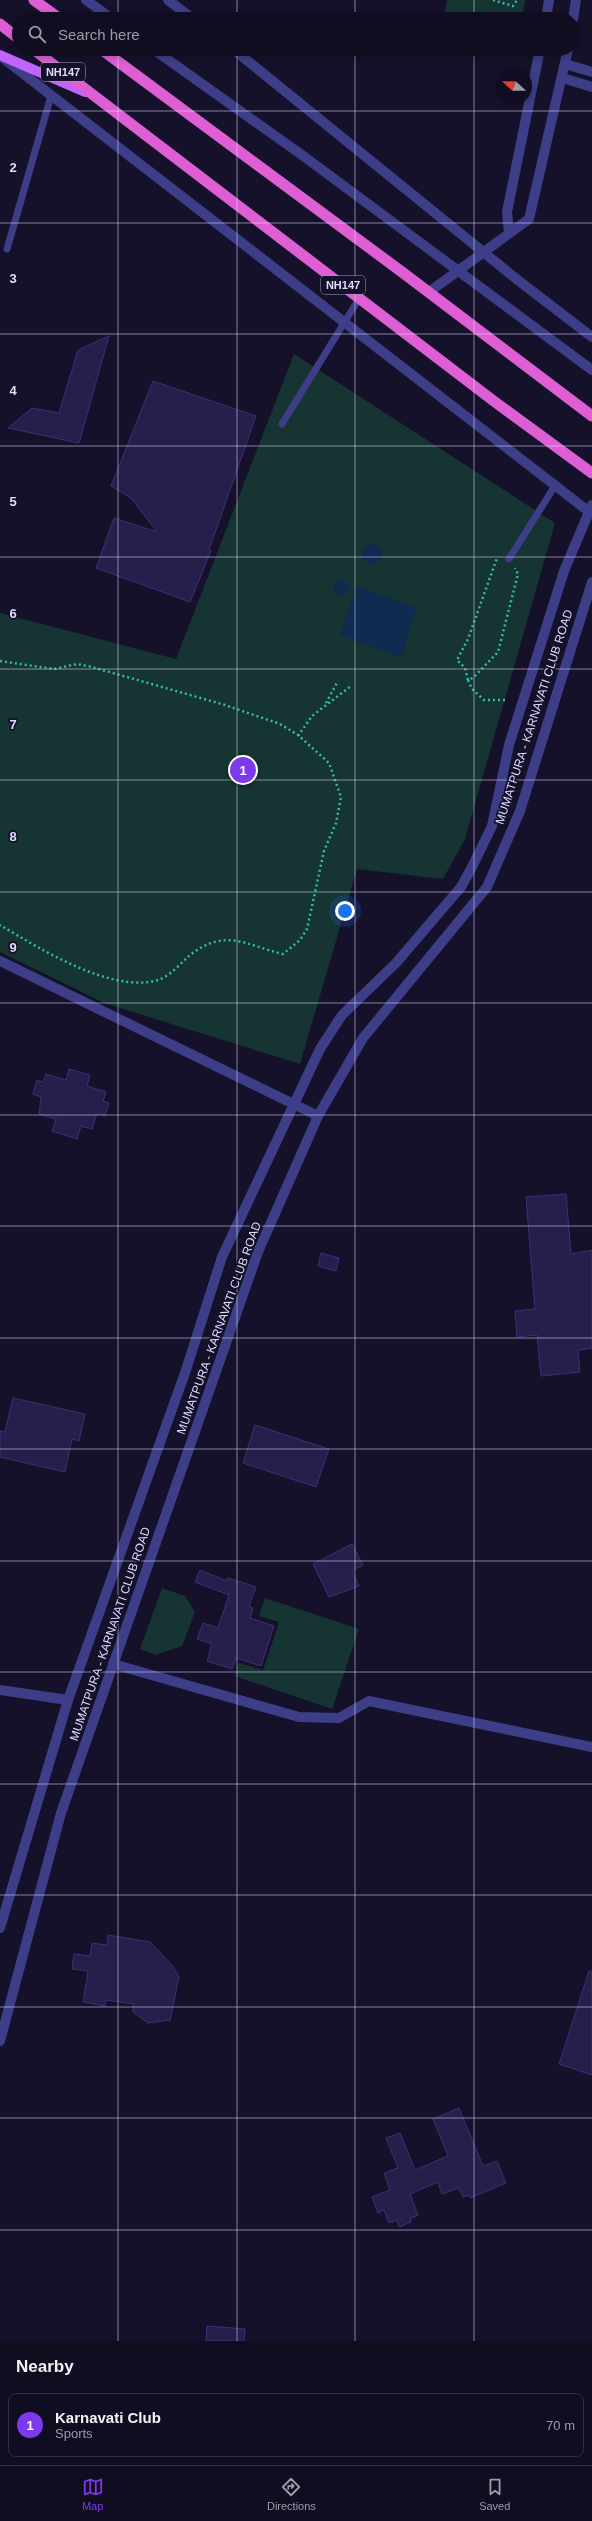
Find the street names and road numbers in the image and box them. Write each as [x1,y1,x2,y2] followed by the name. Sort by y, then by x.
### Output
[41,63,85,81] road number: NH147
[321,276,365,294] road number: NH147
[493,607,576,826] street label: MUMATPURA - KARNAVATI CLUB ROAD
[174,1220,264,1436] street label: MUMATPURA - KARNAVATI CLUB ROAD
[67,1525,153,1743] street label: MUMATPURA - KARNAVATI CLUB ROAD

